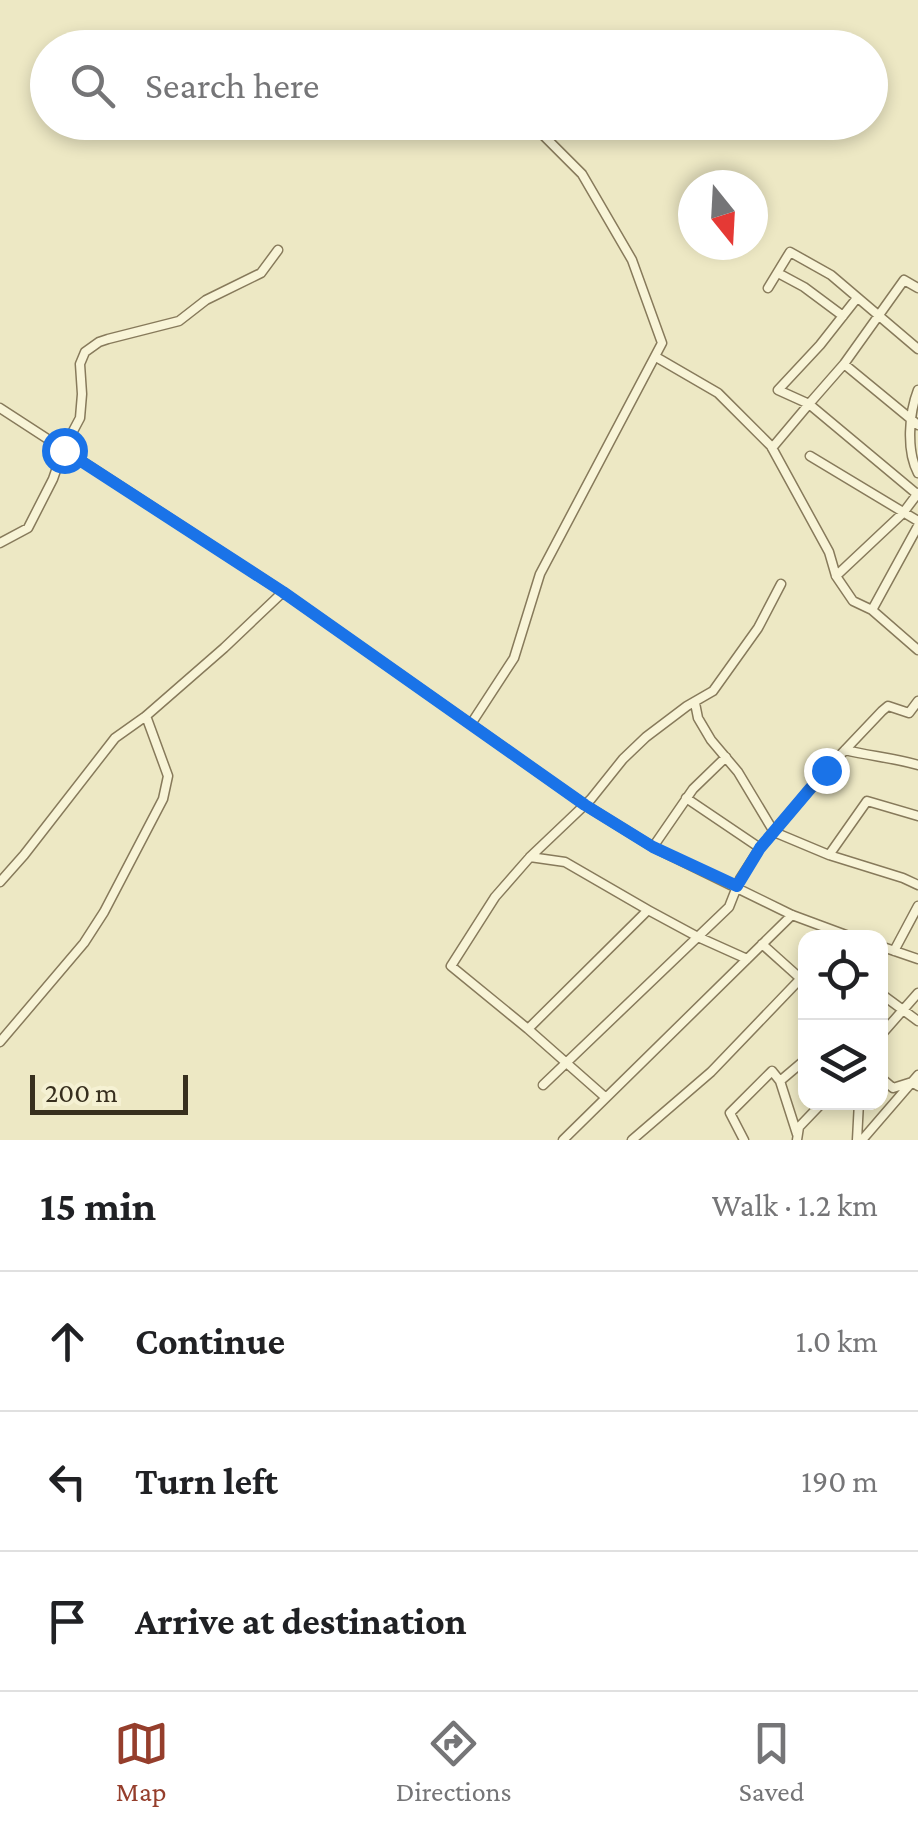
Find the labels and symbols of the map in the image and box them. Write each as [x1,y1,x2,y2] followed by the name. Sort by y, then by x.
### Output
[678,170,768,260] north arrow
[42,428,88,474] route start
[804,748,850,794] route end
[30,1070,188,1114] scale bar

